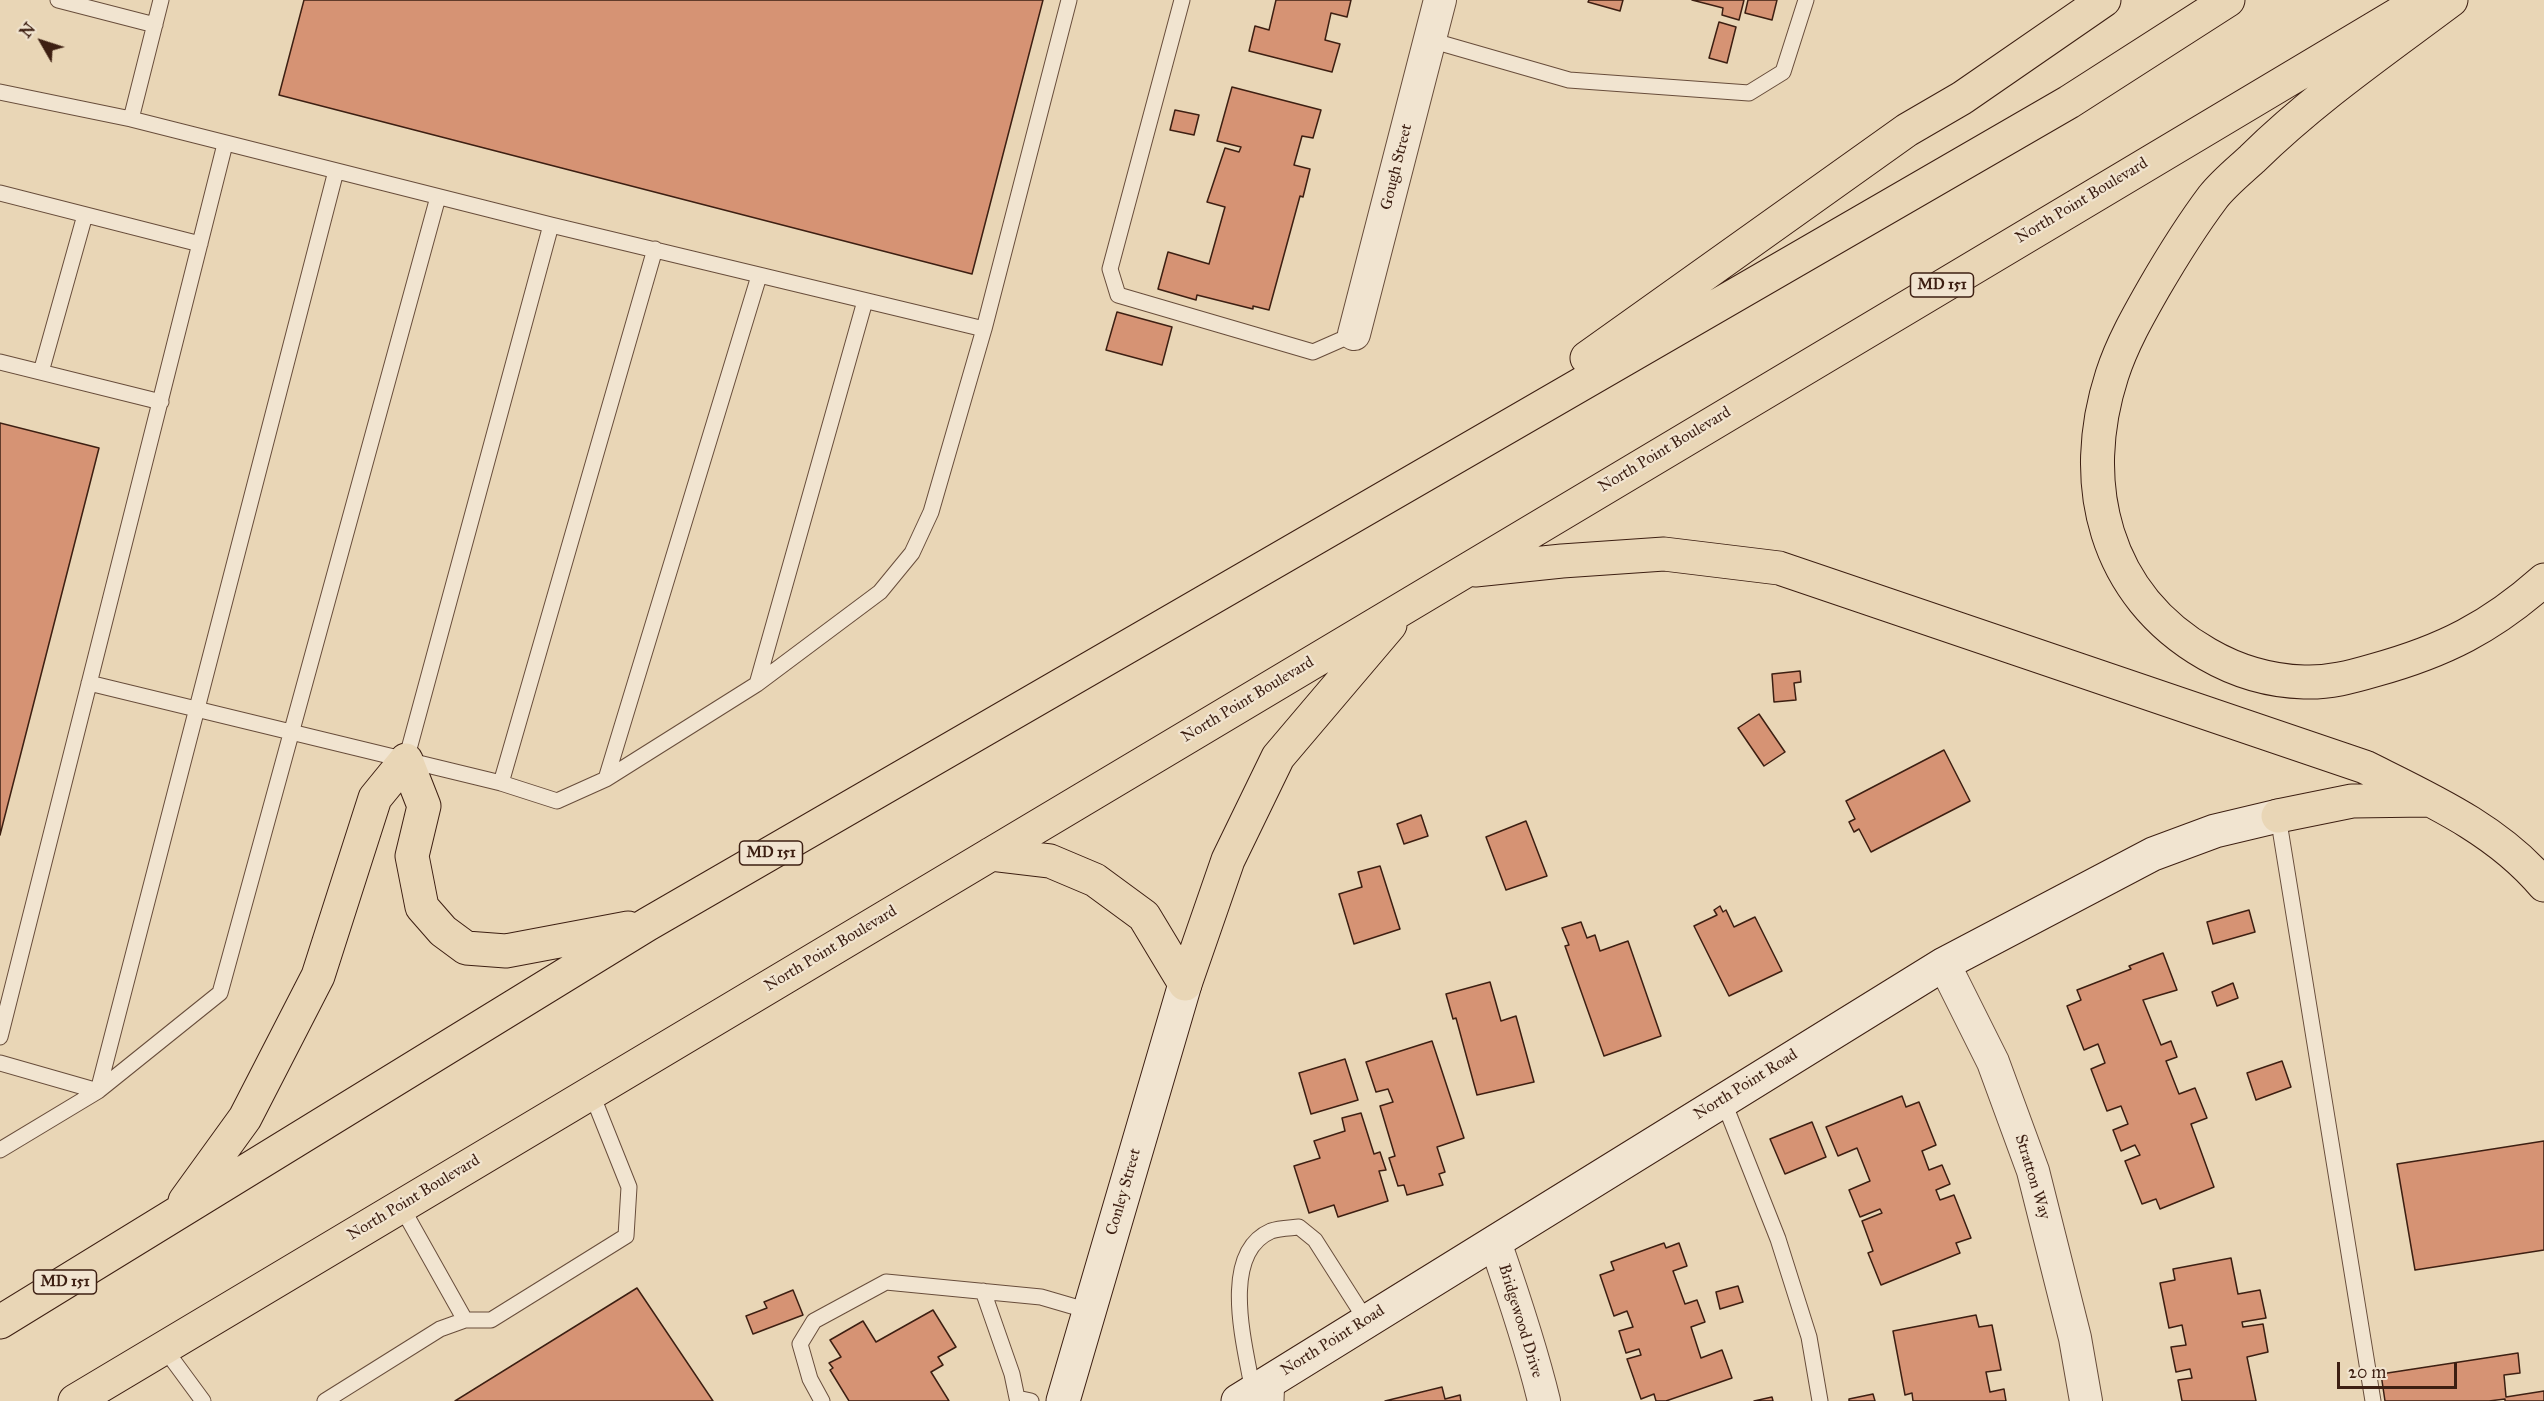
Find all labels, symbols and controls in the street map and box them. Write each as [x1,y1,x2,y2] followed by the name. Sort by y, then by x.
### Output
[12,12,72,72] north arrow
[16,19,39,42] text: N
[1377,122,1417,212] street label: Gough Street
[2012,154,2152,248] street label: North Point Boulevard
[1910,273,1974,297] road number: MD 151
[1595,403,1735,497] street label: North Point Boulevard
[1178,653,1318,747] street label: North Point Boulevard
[740,841,802,865] road number: MD 151
[761,902,901,996] street label: North Point Boulevard
[1691,1045,1801,1125] street label: North Point Road
[2010,1132,2054,1222] street label: Stratton Way
[1102,1146,1146,1238] street label: Conley Street
[344,1151,484,1245] street label: North Point Boulevard
[1494,1262,1546,1380] street label: Bridgewood Drive
[34,1270,97,1294] road number: MD 151
[1278,1301,1388,1381] street label: North Point Road
[2340,1350,2460,1388] scale bar
[2348,1361,2386,1383] text: 20 m

